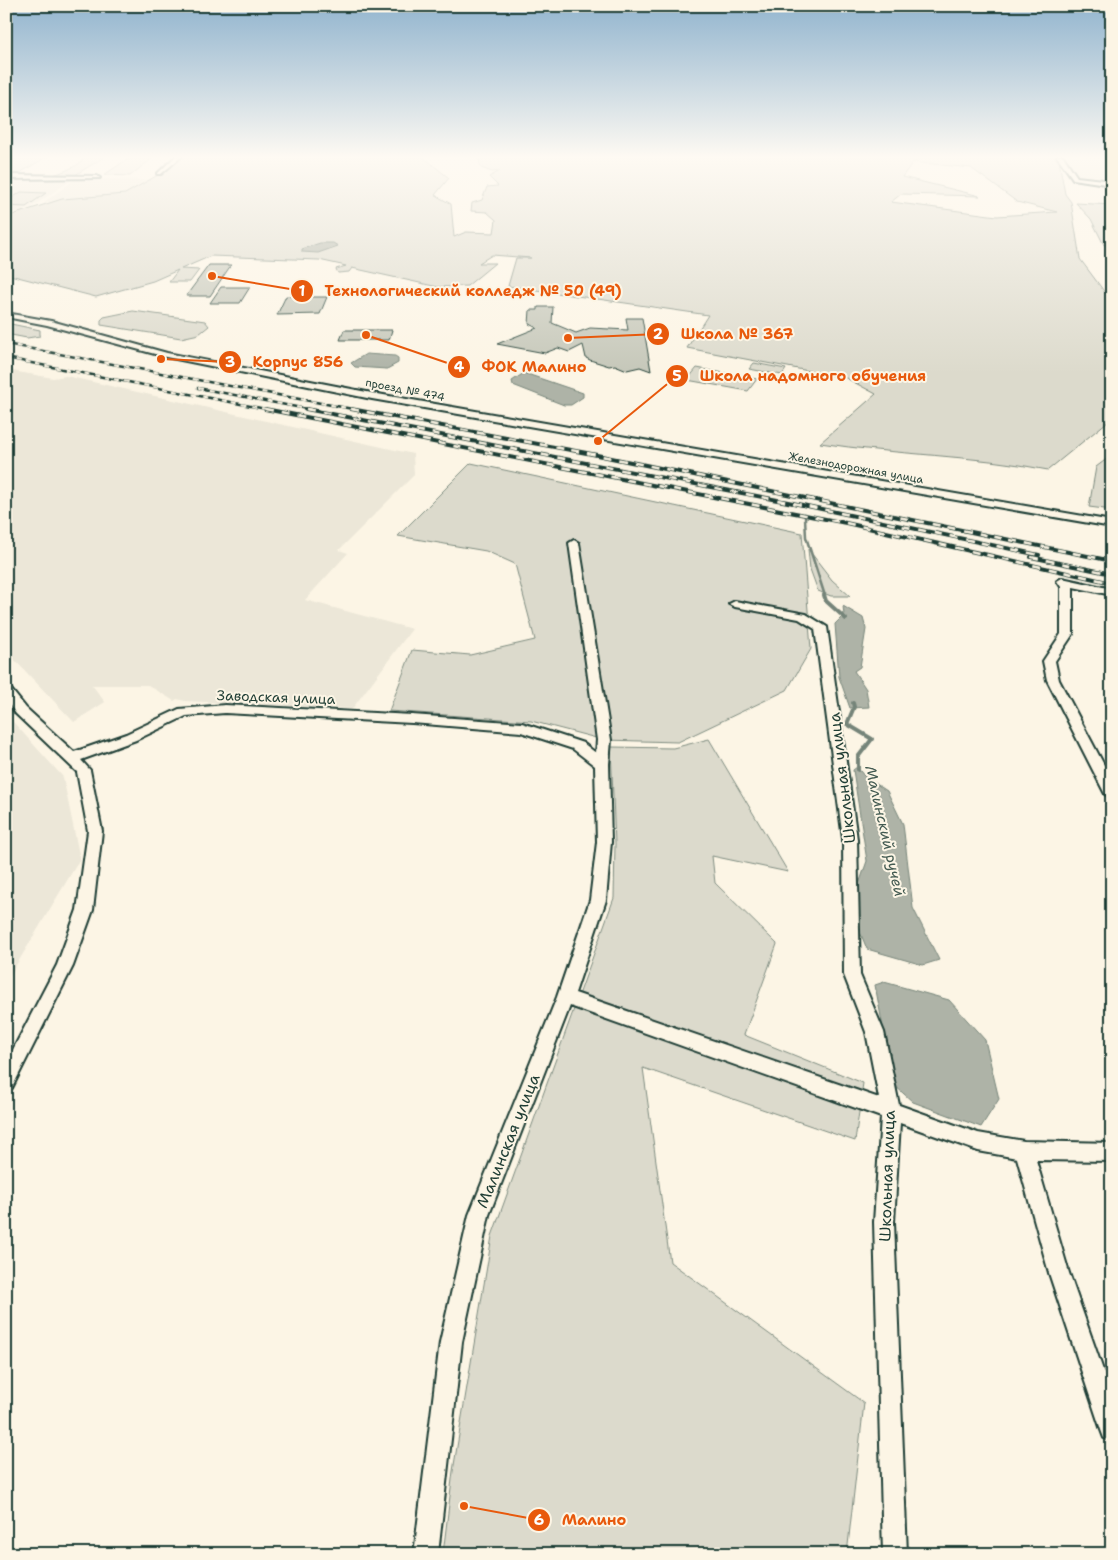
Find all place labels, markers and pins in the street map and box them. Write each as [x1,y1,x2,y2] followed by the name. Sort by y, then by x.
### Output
[290,276,632,306] callout: Технологический колледж № 50 (49)
[646,319,803,349] callout: Школа № 367
[217,347,353,377] callout: Корпус 856
[447,352,597,382] callout: ФОК Малино
[664,361,936,391] callout: Школа надомного обучения
[527,1505,636,1535] callout: Малино

